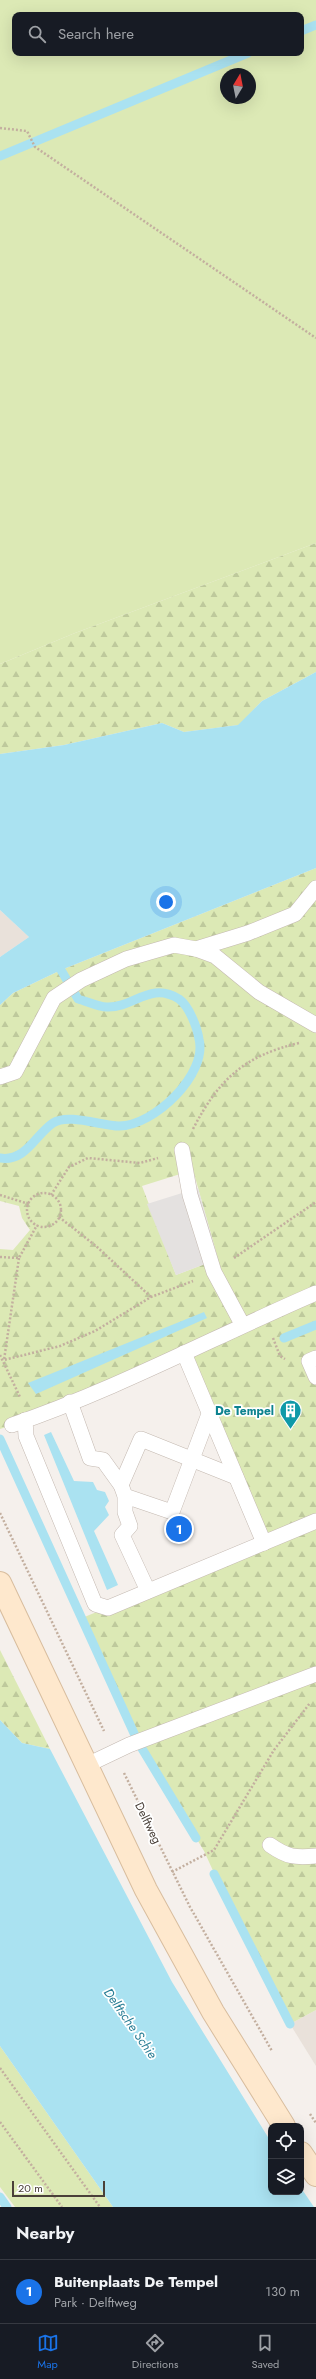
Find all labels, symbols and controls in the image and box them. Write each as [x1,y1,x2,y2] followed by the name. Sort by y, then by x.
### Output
[12,12,304,56] search box
[26,23,48,45] icon: search
[58,23,134,45] text: Search here
[220,68,256,104] north arrow
[156,892,176,912] your location
[277,1398,303,1431] building icon: De Tempel
[215,1402,274,1420] place label: De Tempel
[166,1514,192,1544] pin: 1
[130,1799,166,1847] street label: Delftweg
[99,1984,162,2063] water label: Delftsche Schie
[268,2123,304,2195] map controls
[268,2123,304,2159] button: locate
[268,2159,304,2195] button: layers
[12,2179,105,2198] scale bar
[18,2180,43,2196] text: 20 m
[16,2221,74,2245] text: Nearby
[54,2271,218,2293] text: Buitenplaats De Tempel
[26,2282,32,2301] text: 1
[265,2282,300,2301] text: 130 m
[54,2293,137,2312] text: Park · Delftweg
[37,2332,59,2372] tab: Map
[132,2332,178,2372] tab: Directions
[252,2332,279,2372] tab: Saved

